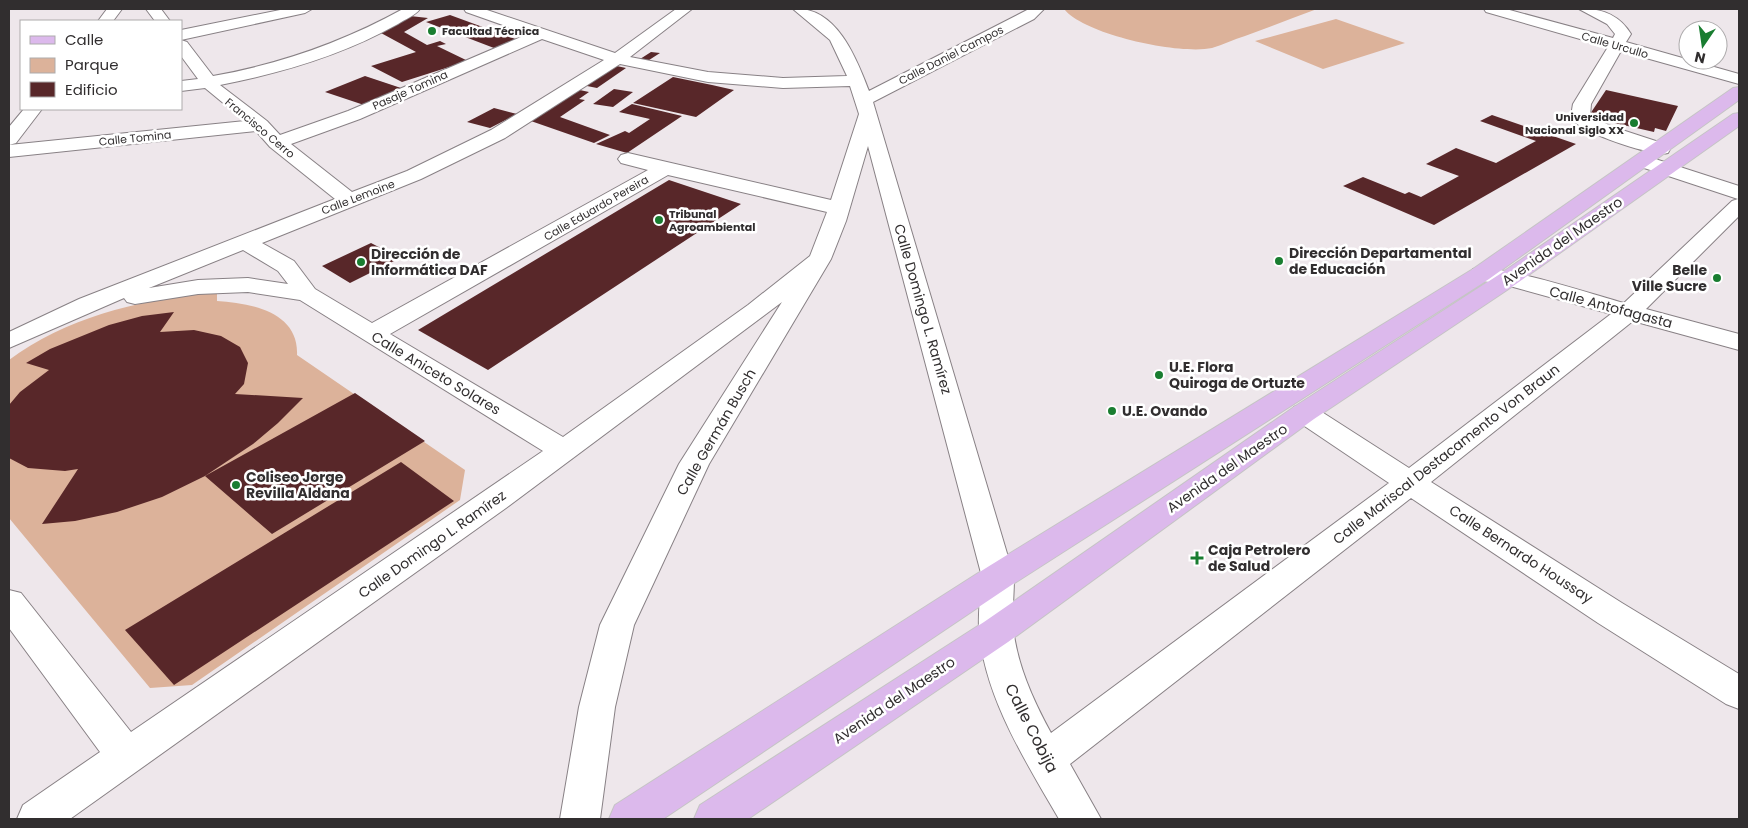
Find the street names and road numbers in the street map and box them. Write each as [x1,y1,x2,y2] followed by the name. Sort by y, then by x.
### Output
[896,21,1007,88] street label: Calle Daniel Campos
[1580,28,1650,62] street label: Calle Urcullo
[370,66,450,114] street label: Pasaje Tomina
[222,94,298,162] street label: Francisco Cerro
[98,126,172,150] street label: Calle Tomina
[541,171,651,245] street label: Calle Eduardo Pereira
[319,176,397,218] street label: Calle Lemoine
[1498,192,1626,290] street label: Avenida del Maestro
[889,222,957,396] street label: Calle Domingo L. Ramírez
[1547,281,1675,333] street label: Calle Antofagasta
[368,326,504,420] street label: Calle Aniceto Solares
[1328,359,1564,549] street label: Calle Mariscal Destacamento Von Braun
[672,365,760,499] street label: Calle Germán Busch
[1163,419,1291,517] street label: Avenida del Maestro
[354,485,510,603] street label: Calle Domingo L. Ramírez
[1445,500,1597,608] street label: Calle Bernardo Houssay
[829,652,959,748] street label: Avenida del Maestro
[999,680,1064,777] street label: Calle Cobija

